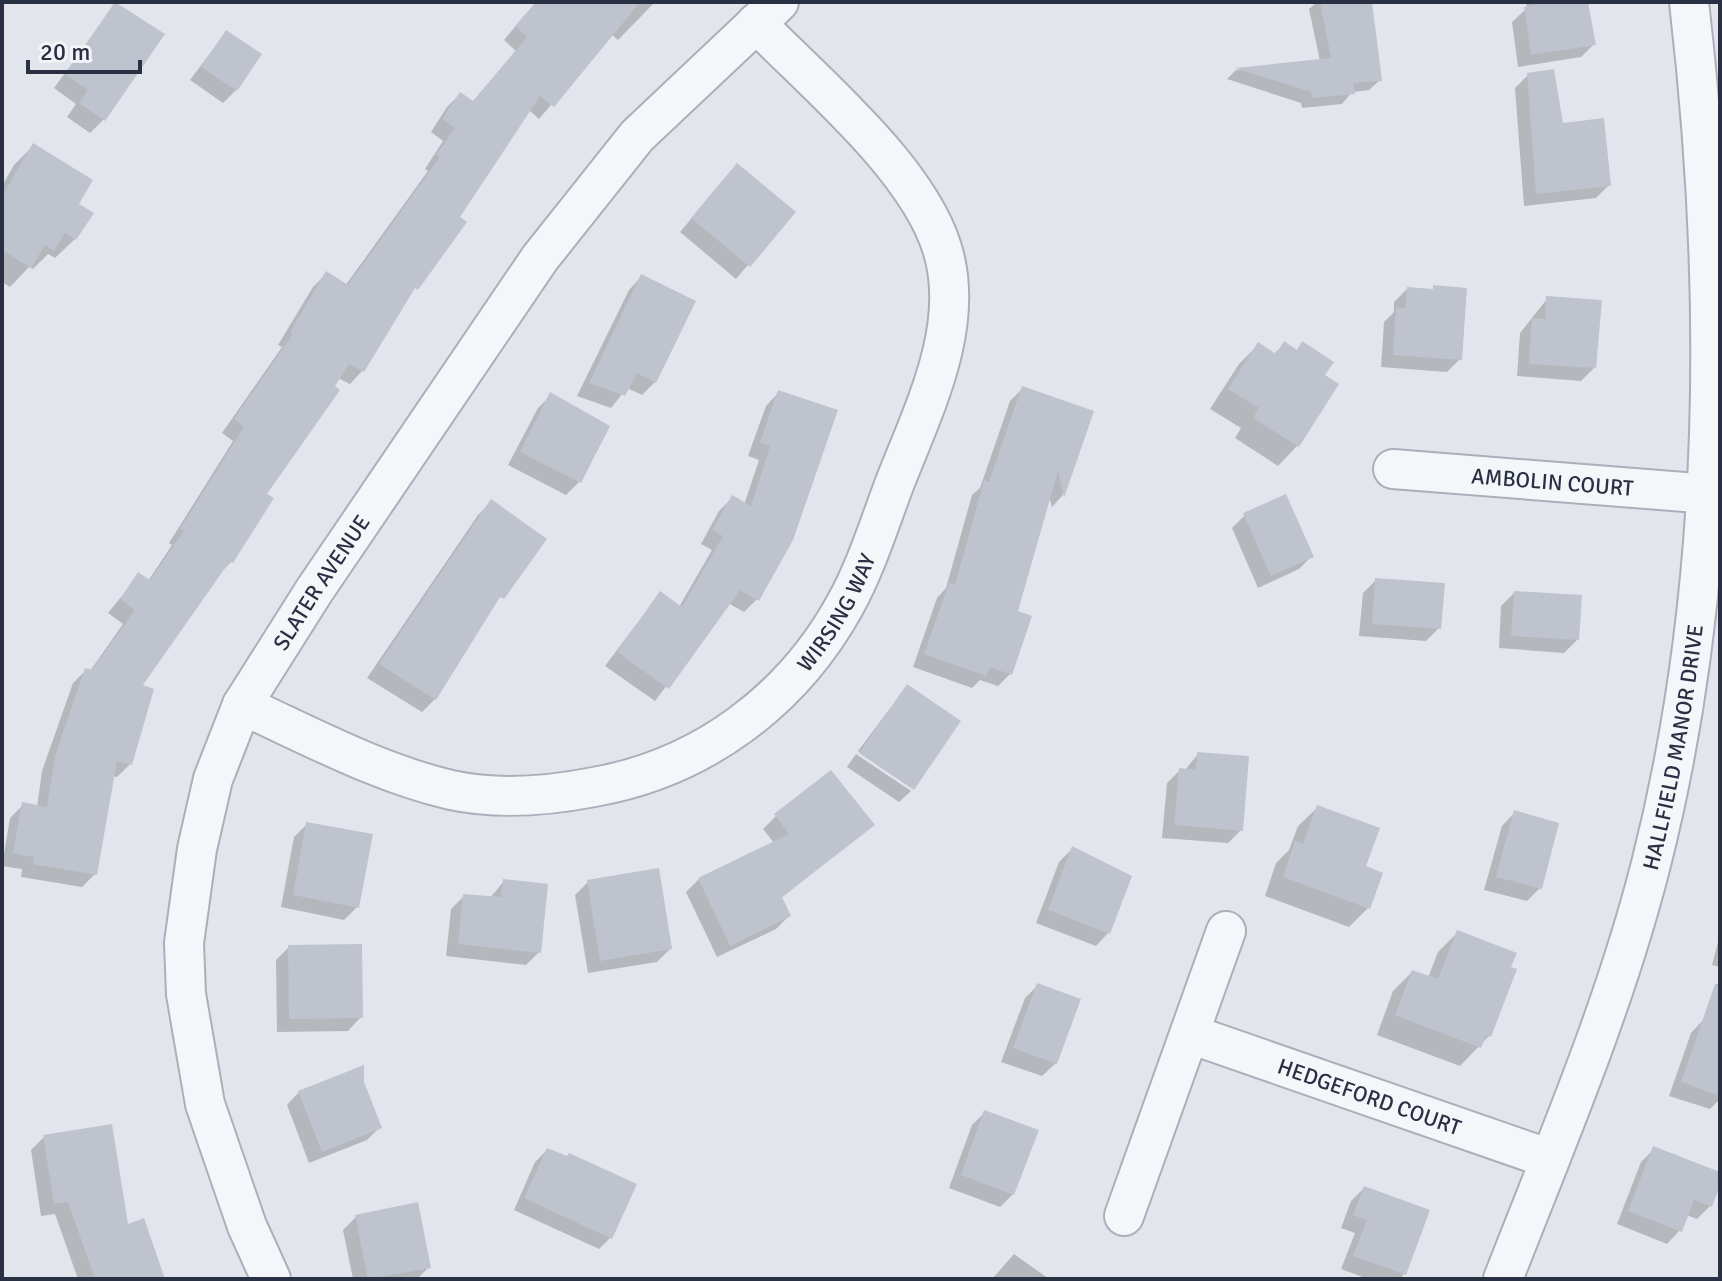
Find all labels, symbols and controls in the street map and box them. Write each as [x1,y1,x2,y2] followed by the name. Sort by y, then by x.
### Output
[28,24,140,74] scale bar
[40,37,90,67] text: 20 m
[1470,462,1635,502] street label: AMBOLIN COURT
[267,510,376,655] street label: SLATER AVENUE
[791,550,881,677] street label: WIRSING WAY
[1637,623,1709,873] street label: HALLFIELD MANOR DRIVE
[1274,1052,1465,1141] street label: HEDGEFORD COURT

